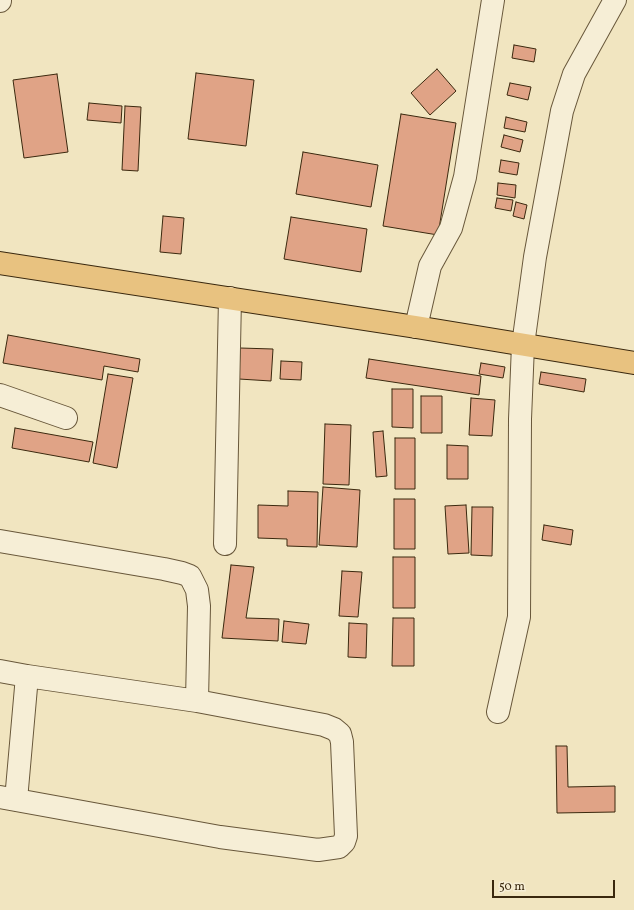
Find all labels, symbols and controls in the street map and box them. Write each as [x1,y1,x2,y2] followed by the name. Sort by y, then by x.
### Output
[494,872,617,898] scale bar
[499,879,525,895] text: 50 m

